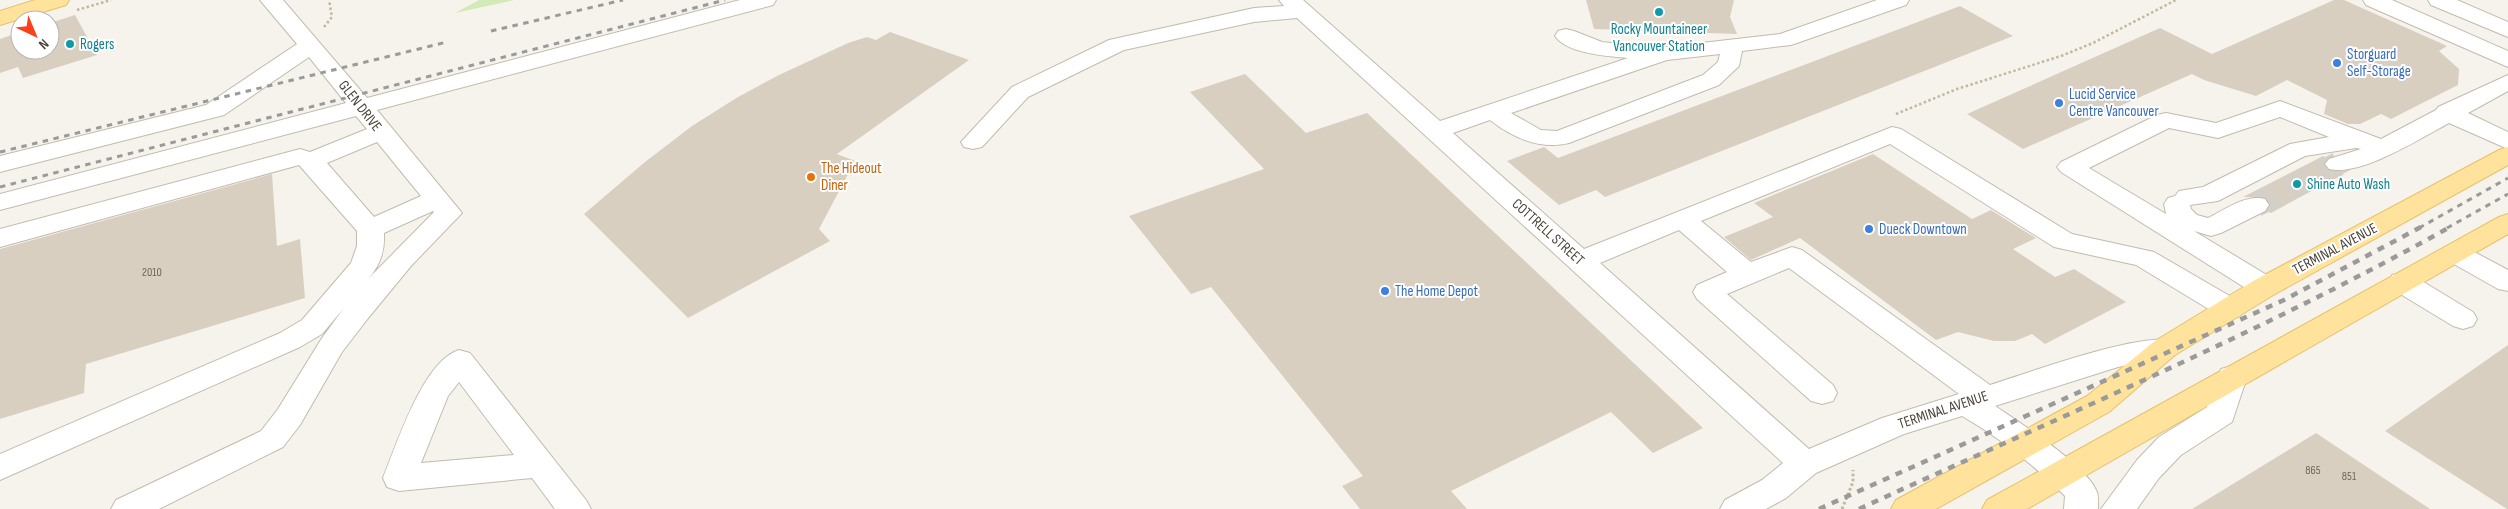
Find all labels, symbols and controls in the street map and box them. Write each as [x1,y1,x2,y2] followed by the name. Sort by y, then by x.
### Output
[1653,6,1665,18] marker: Rocky Mountaineer Vancouver Station
[10,10,60,60] north arrow
[1611,20,1708,56] place label: Rocky Mountaineer Vancouver Station
[35,35,52,53] text: N
[80,35,114,54] place label: Rogers
[64,38,76,50] marker: Rogers
[2347,45,2411,81] place label: Storguard Self-Storage
[2331,57,2343,69] marker: Storguard Self-Storage
[334,77,386,135] street label: GLEN DRIVE
[2069,85,2159,121] place label: Lucid Service Centre Vancouver
[2053,97,2065,109] marker: Lucid Service Centre Vancouver
[821,159,882,195] place label: The Hideout Diner
[805,171,817,183] marker: The Hideout Diner
[2307,175,2390,194] place label: Shine Auto Wash
[2291,178,2303,190] marker: Shine Auto Wash
[1508,195,1588,269] street label: COTTRELL STREET
[2289,219,2381,279] street label: TERMINAL AVENUE
[1879,220,1967,239] place label: Dueck Downtown
[1863,223,1875,235] marker: Dueck Downtown
[142,265,162,280] house number: 2010
[1395,282,1479,301] place label: The Home Depot
[1379,285,1391,297] marker: The Home Depot
[1896,387,1990,433] street label: TERMINAL AVENUE
[2305,463,2321,478] house number: 865
[2342,469,2357,484] house number: 851

